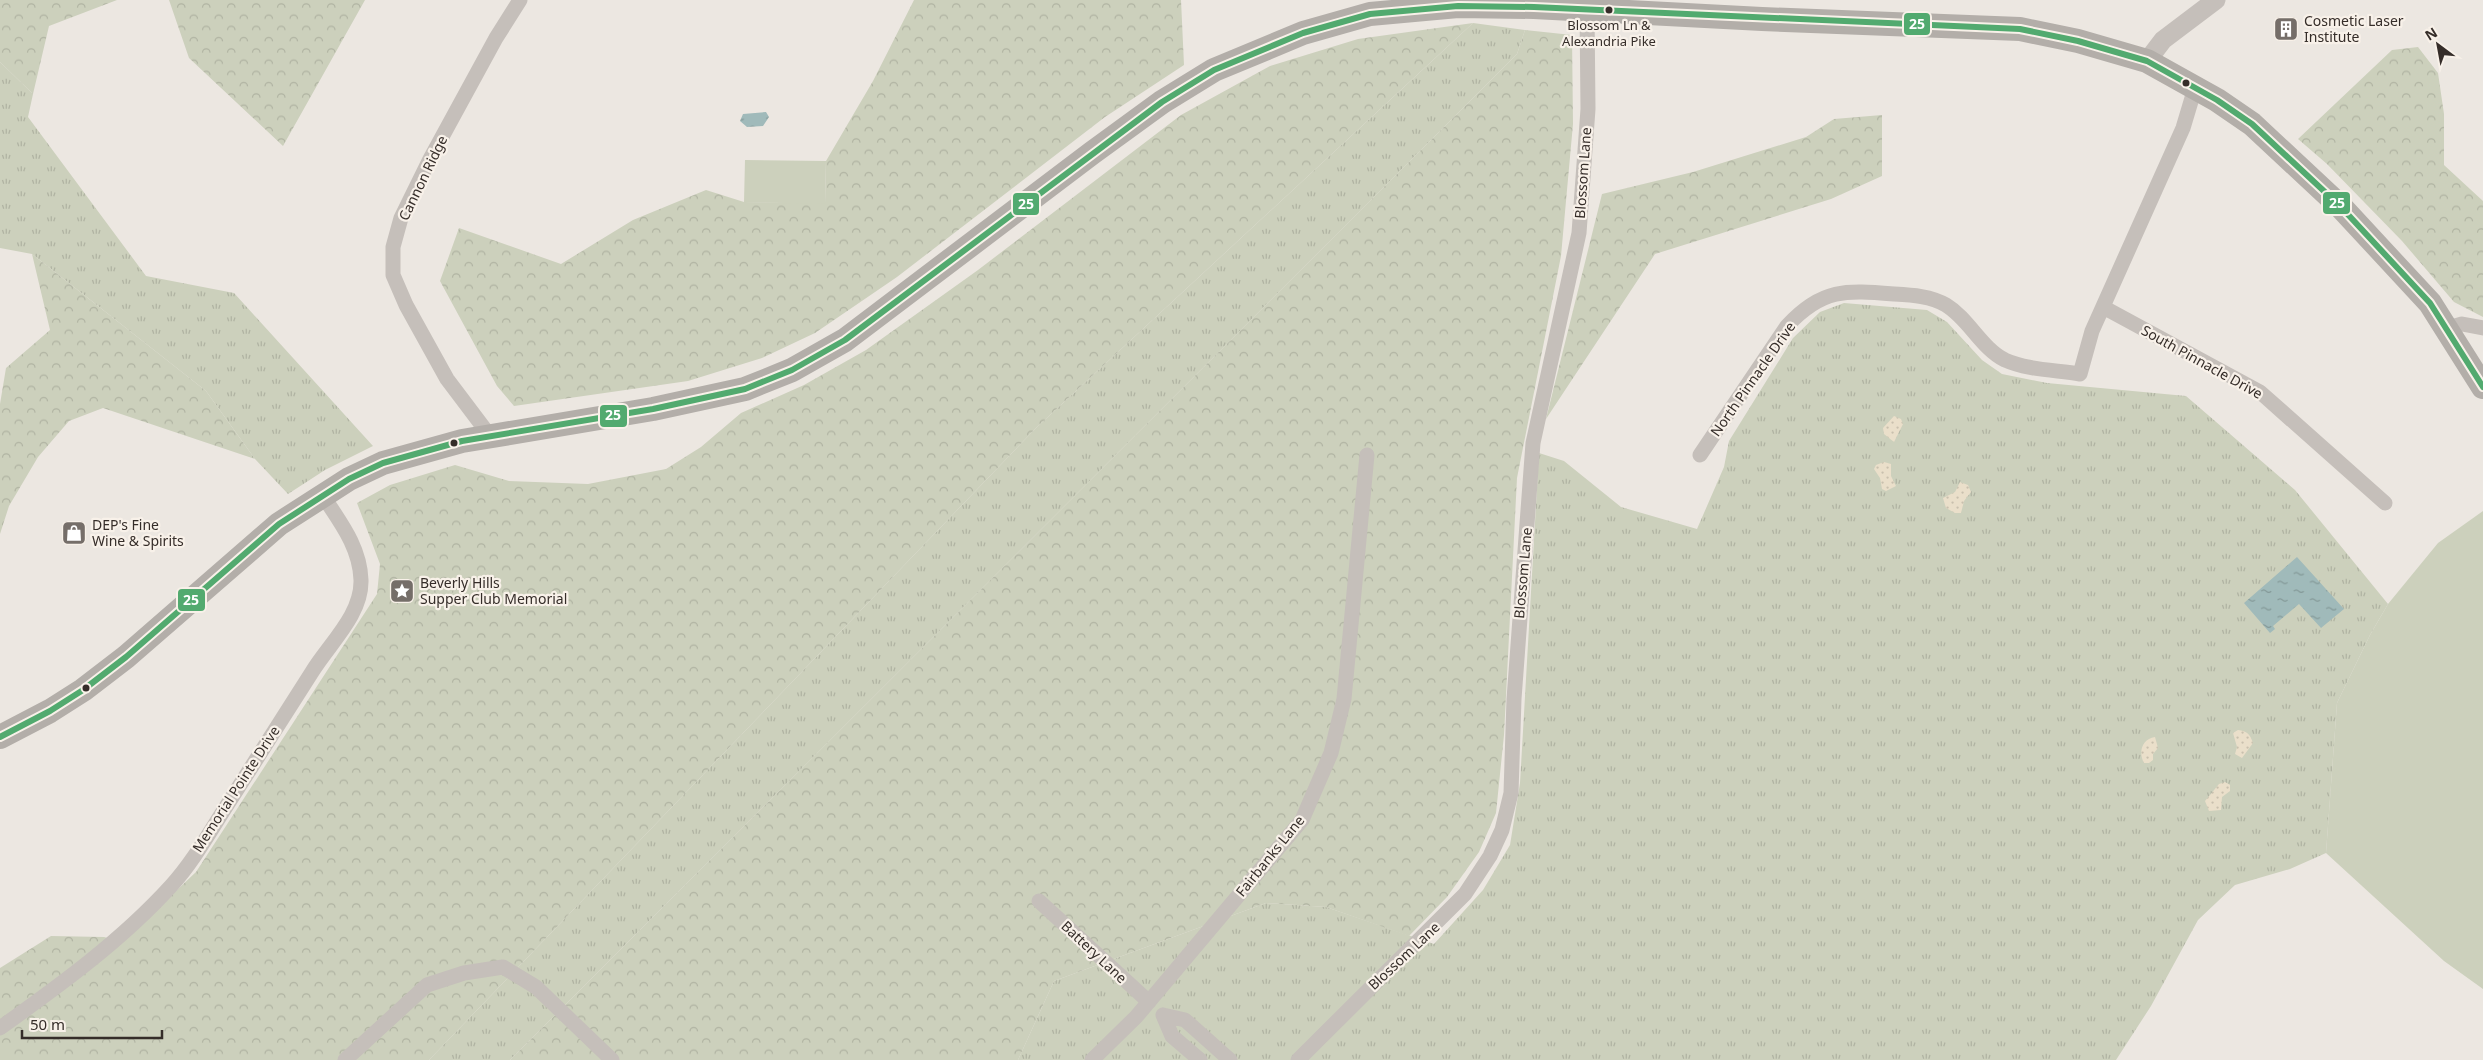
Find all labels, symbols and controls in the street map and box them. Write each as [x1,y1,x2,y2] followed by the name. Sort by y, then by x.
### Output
[1604,5,1614,15] marker: Blossom Ln & Alexandria Pike
[2304,11,2404,46] place label: Cosmetic Laser Institute
[1903,12,1931,36] line badge: 25
[1909,14,1925,33] text: 25
[1562,16,1656,50] place label: Blossom Ln & Alexandria Pike
[2273,16,2299,42] building icon: Cosmetic Laser Institute
[2413,20,2463,70] north arrow
[2421,22,2441,45] text: N
[2181,78,2191,88] unlabelled marker
[1570,127,1595,219] street label: Blossom Lane
[394,132,451,223] street label: Cannon Ridge
[2322,191,2351,215] line badge: 25
[1012,192,1040,216] line badge: 25
[2329,193,2345,212] text: 25
[1018,194,1034,213] text: 25
[1706,317,1799,440] street label: North Pinnacle Drive
[2138,320,2266,403] street label: South Pinnacle Drive
[599,404,628,428] line badge: 25
[605,405,621,424] text: 25
[449,438,459,448] unlabelled marker
[92,515,184,550] place label: DEP's Fine Wine & Spirits
[61,520,87,546] shop icon: DEP's Fine Wine & Spirits
[1509,526,1536,619] street label: Blossom Lane
[420,573,567,608] place label: Beverly Hills Supper Club Memorial
[389,578,415,604] place icon: Beverly Hills Supper Club Memorial
[177,588,206,612] line badge: 25
[183,590,199,609] text: 25
[81,683,91,693] unlabelled marker
[188,722,284,856] street label: Memorial Pointe Drive
[1231,811,1308,900] street label: Fairbanks Lane
[1057,916,1131,987] street label: Battery Lane
[1364,917,1444,994] street label: Blossom Lane
[22,1008,162,1040] scale bar
[30,1014,65,1034] text: 50 m

